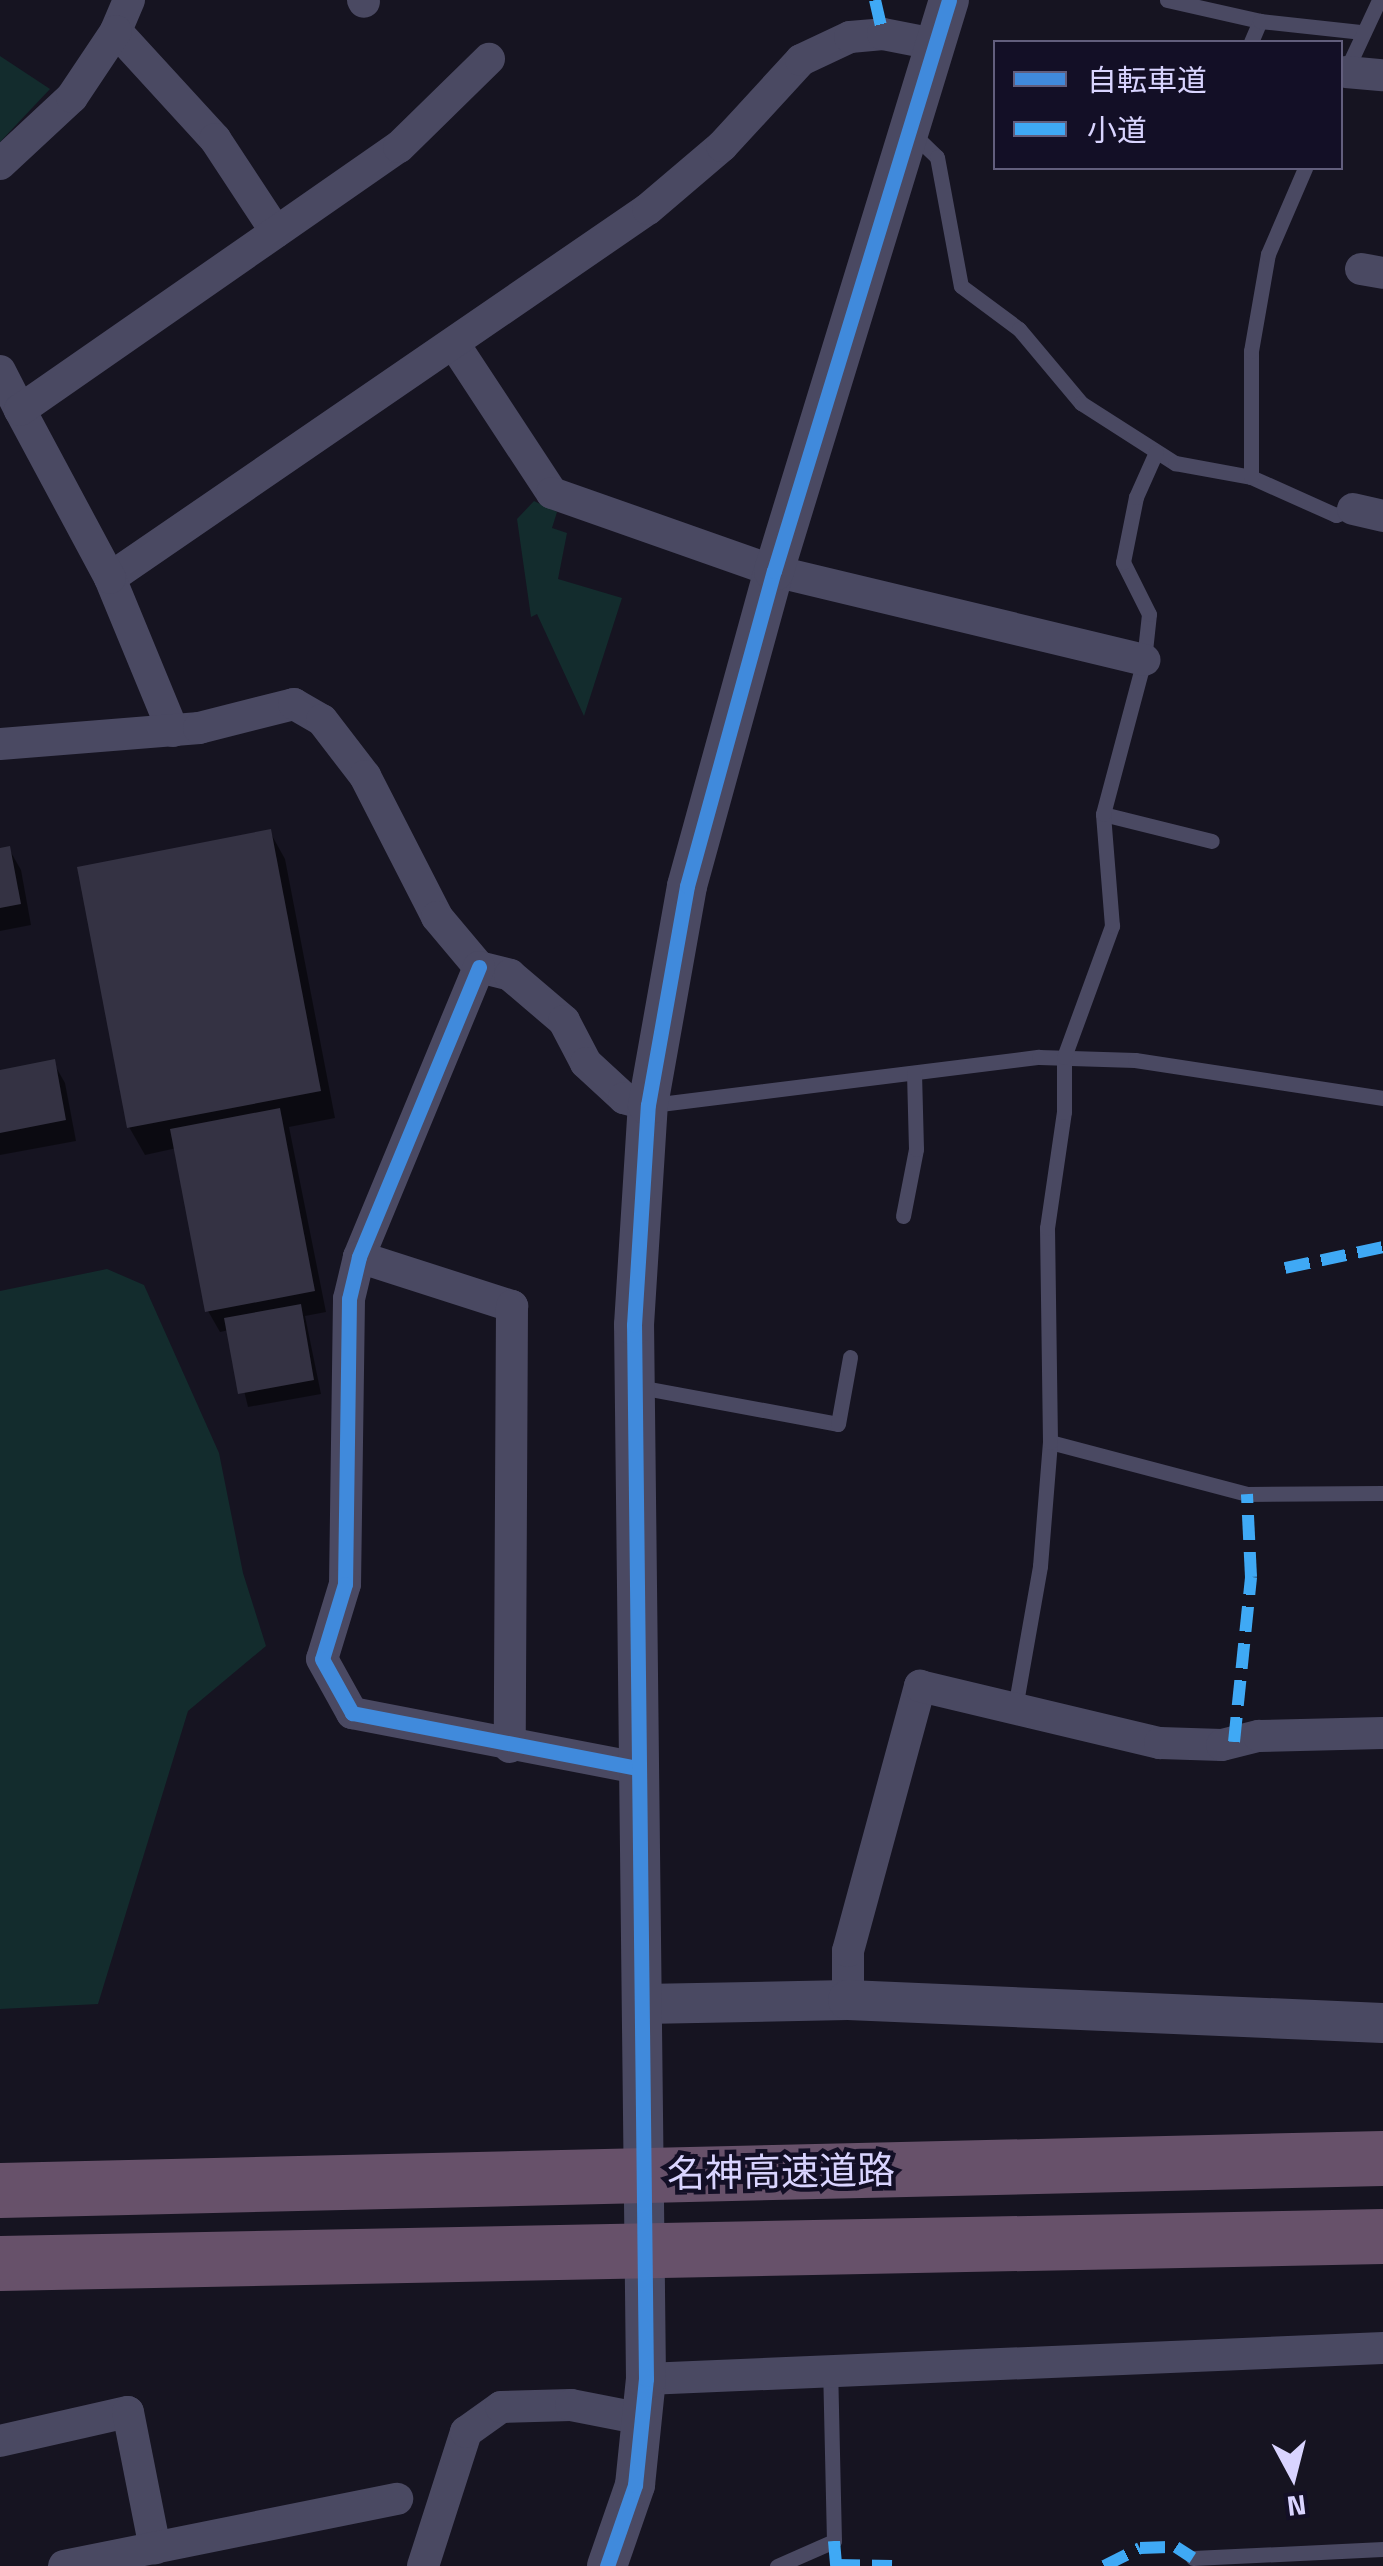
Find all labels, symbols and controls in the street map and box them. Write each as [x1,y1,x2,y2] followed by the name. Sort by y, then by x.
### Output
[993,40,1343,170] legend
[1087,57,1207,103] text: 自転車道
[1087,107,1147,153] text: 小道
[667,2147,895,2197] street label: 名神高速道路
[1243,2426,1343,2526] north arrow
[1284,2484,1309,2529] text: N

